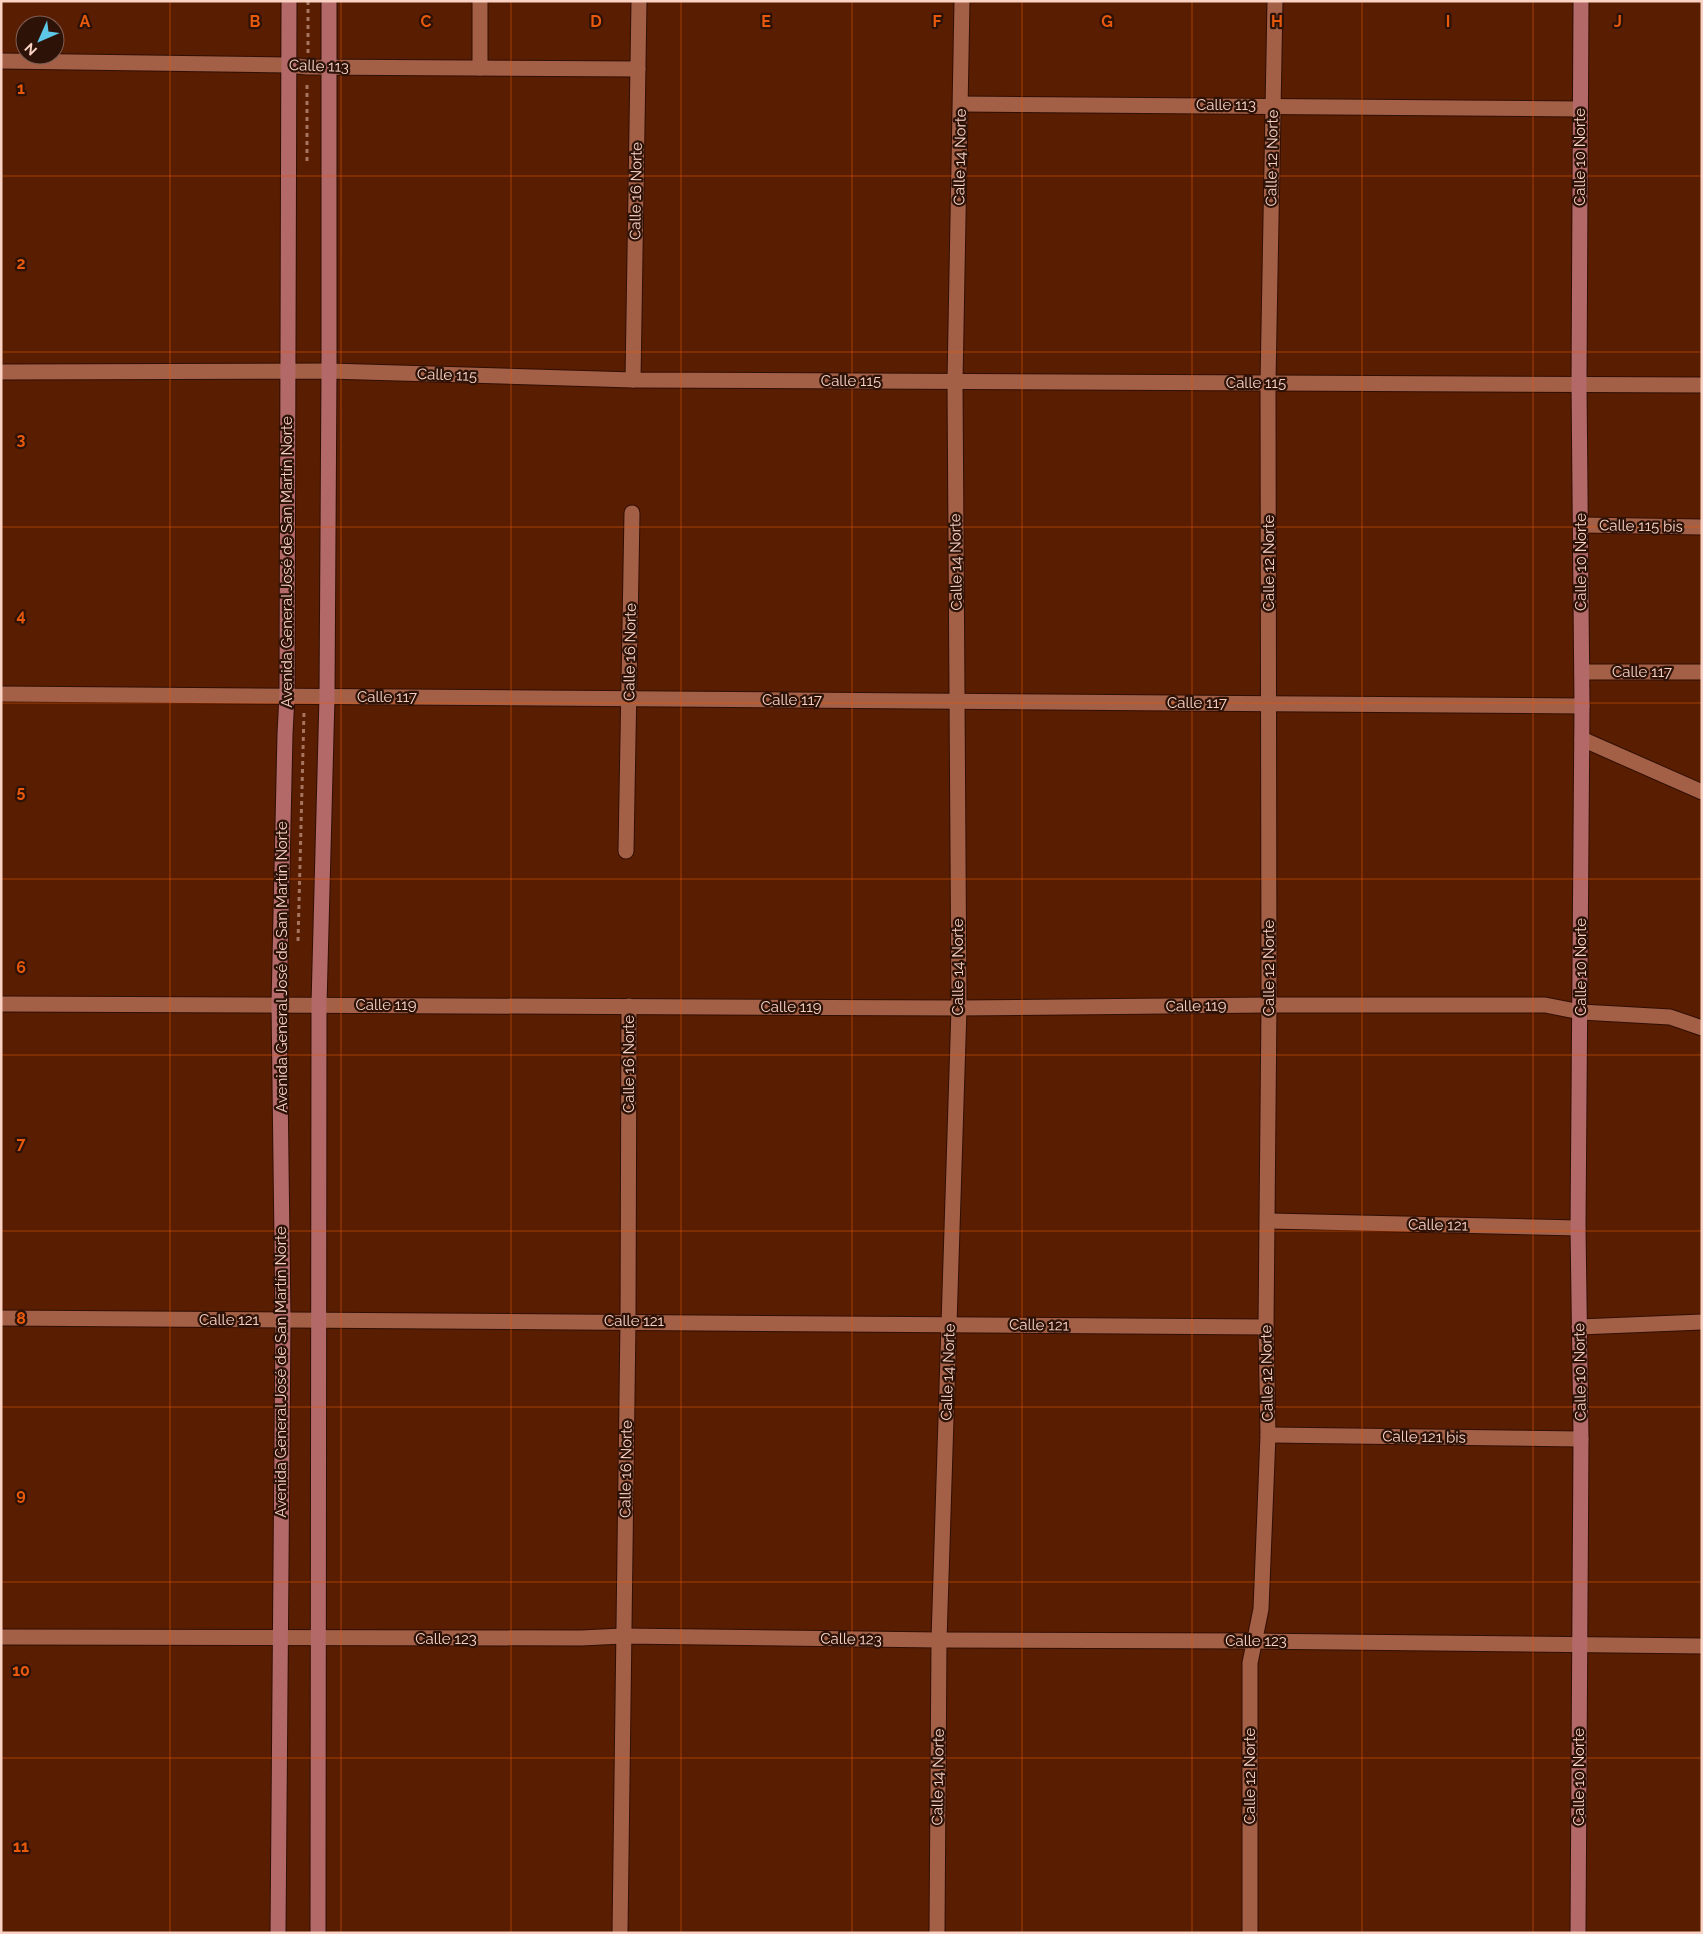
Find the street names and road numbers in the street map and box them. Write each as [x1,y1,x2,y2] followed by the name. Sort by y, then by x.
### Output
[289,56,349,76] street label: Calle 113
[1196,96,1256,114] street label: Calle 113
[950,108,970,206] street label: Calle 14 Norte
[1571,108,1589,206] street label: Calle 10 Norte
[1262,109,1282,206] street label: Calle 12 Norte
[626,142,646,240] street label: Calle 16 Norte
[417,365,477,385] street label: Calle 115
[821,372,881,390] street label: Calle 115
[1226,374,1286,392] street label: Calle 115
[278,416,296,708] street label: Avenida General José de San Martín Norte
[946,513,966,611] street label: Calle 14 Norte
[1572,513,1590,611] street label: Calle 10 Norte
[1260,514,1278,611] street label: Calle 12 Norte
[1599,516,1683,536] street label: Calle 115 bis
[620,603,640,701] street label: Calle 16 Norte
[1612,663,1672,681] street label: Calle 117
[357,688,417,706] street label: Calle 117
[762,691,822,709] street label: Calle 117
[1167,694,1227,712] street label: Calle 117
[273,821,291,1113] street label: Avenida General José de San Martín Norte
[949,918,967,1016] street label: Calle 14 Norte
[1572,918,1590,1016] street label: Calle 10 Norte
[1260,919,1278,1016] street label: Calle 12 Norte
[356,996,417,1014] street label: Calle 119
[1165,996,1227,1016] street label: Calle 119
[761,998,822,1016] street label: Calle 119
[620,1015,638,1113] street label: Calle 16 Norte
[1408,1215,1469,1235] street label: Calle 121
[272,1226,290,1518] street label: Avenida General José de San Martín Norte
[199,1311,260,1329] street label: Calle 121
[604,1312,665,1330] street label: Calle 121
[1009,1315,1070,1335] street label: Calle 121
[937,1323,959,1421] street label: Calle 14 Norte
[1570,1323,1590,1421] street label: Calle 10 Norte
[1257,1324,1277,1421] street label: Calle 12 Norte
[616,1420,636,1518] street label: Calle 16 Norte
[1382,1427,1466,1447] street label: Calle 121 bis
[820,1629,882,1649] street label: Calle 123
[415,1630,477,1648] street label: Calle 123
[1225,1632,1287,1650] street label: Calle 123
[1241,1727,1259,1824] street label: Calle 12 Norte
[928,1728,948,1826] street label: Calle 14 Norte
[1570,1728,1588,1826] street label: Calle 10 Norte

